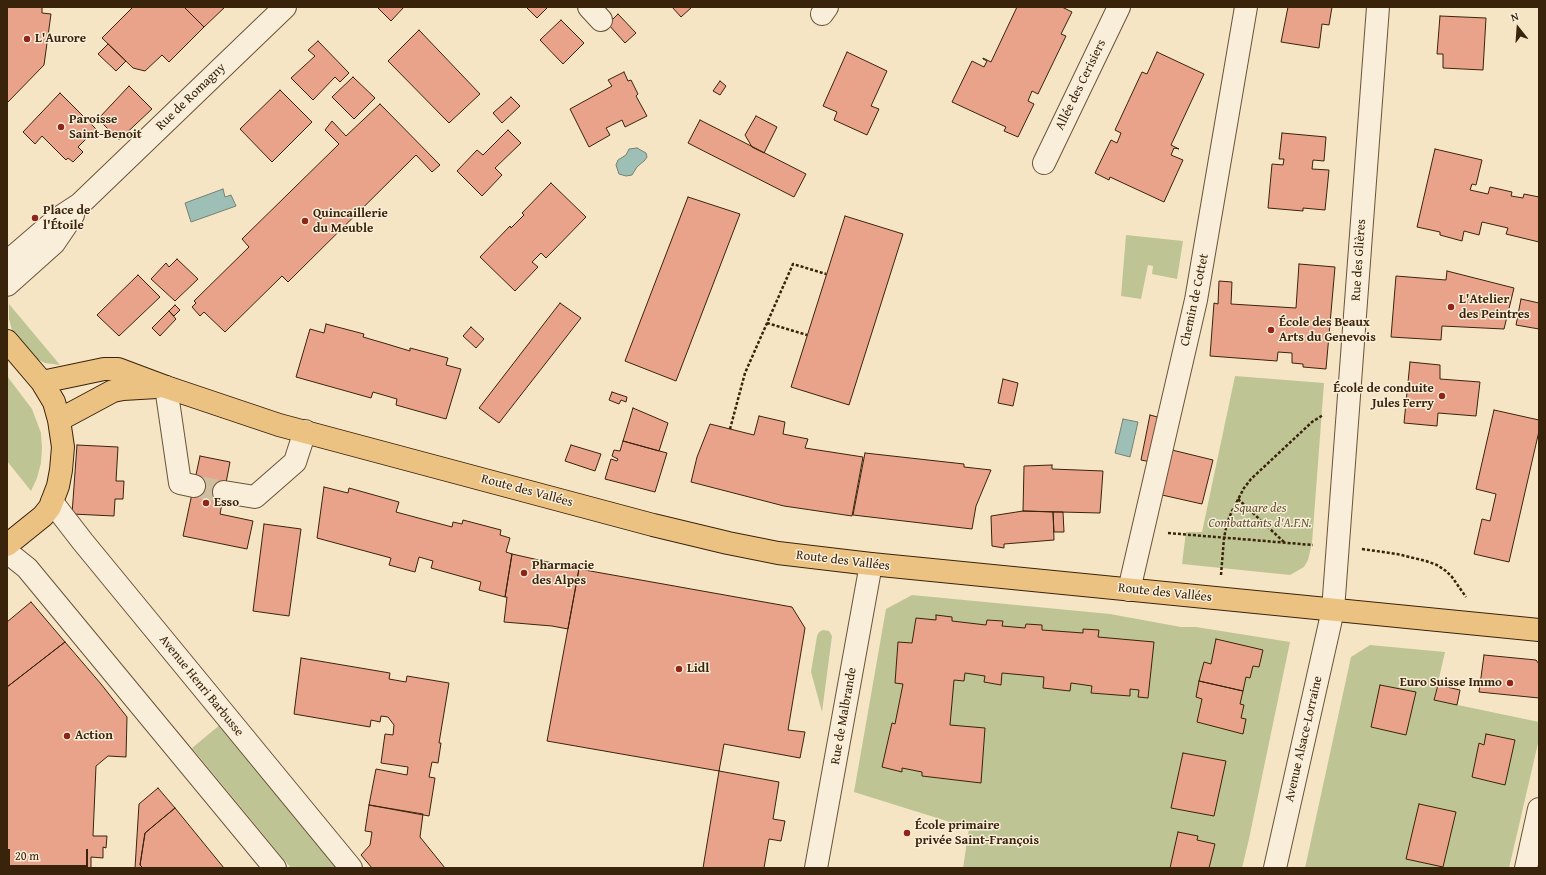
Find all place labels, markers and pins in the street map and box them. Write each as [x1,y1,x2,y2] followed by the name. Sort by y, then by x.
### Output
[35,31,86,47] place label: L'Aurore
[22,34,32,44] marker: L'Aurore
[69,112,142,143] place label: Paroisse Saint-Benoit
[56,122,66,132] marker: Paroisse Saint-Benoit
[43,203,90,234] place label: Place de l'Étoile
[313,206,388,237] place label: Quincaillerie du Meuble
[30,213,40,223] marker: Place de l'Étoile
[300,216,310,226] marker: Quincaillerie du Meuble
[1459,292,1530,323] place label: L'Atelier des Peintres
[1446,302,1456,312] marker: L'Atelier des Peintres
[1279,315,1376,346] place label: École des Beaux Arts du Genevois
[1266,325,1276,335] marker: École des Beaux Arts du Genevois
[1333,381,1434,412] place label: École de conduite Jules Ferry
[1437,391,1447,401] marker: École de conduite Jules Ferry
[214,495,239,511] place label: Esso
[201,498,211,508] marker: Esso
[532,558,594,589] place label: Pharmacie des Alpes
[519,568,529,578] marker: Pharmacie des Alpes
[687,661,709,677] place label: Lidl
[674,664,684,674] marker: Lidl
[1400,675,1502,691] place label: Euro Suisse Immo
[1505,678,1515,688] marker: Euro Suisse Immo
[75,728,113,744] place label: Action
[62,731,72,741] marker: Action
[915,818,1039,849] place label: École primaire privée Saint-François
[902,828,912,838] marker: École primaire privée Saint-François

